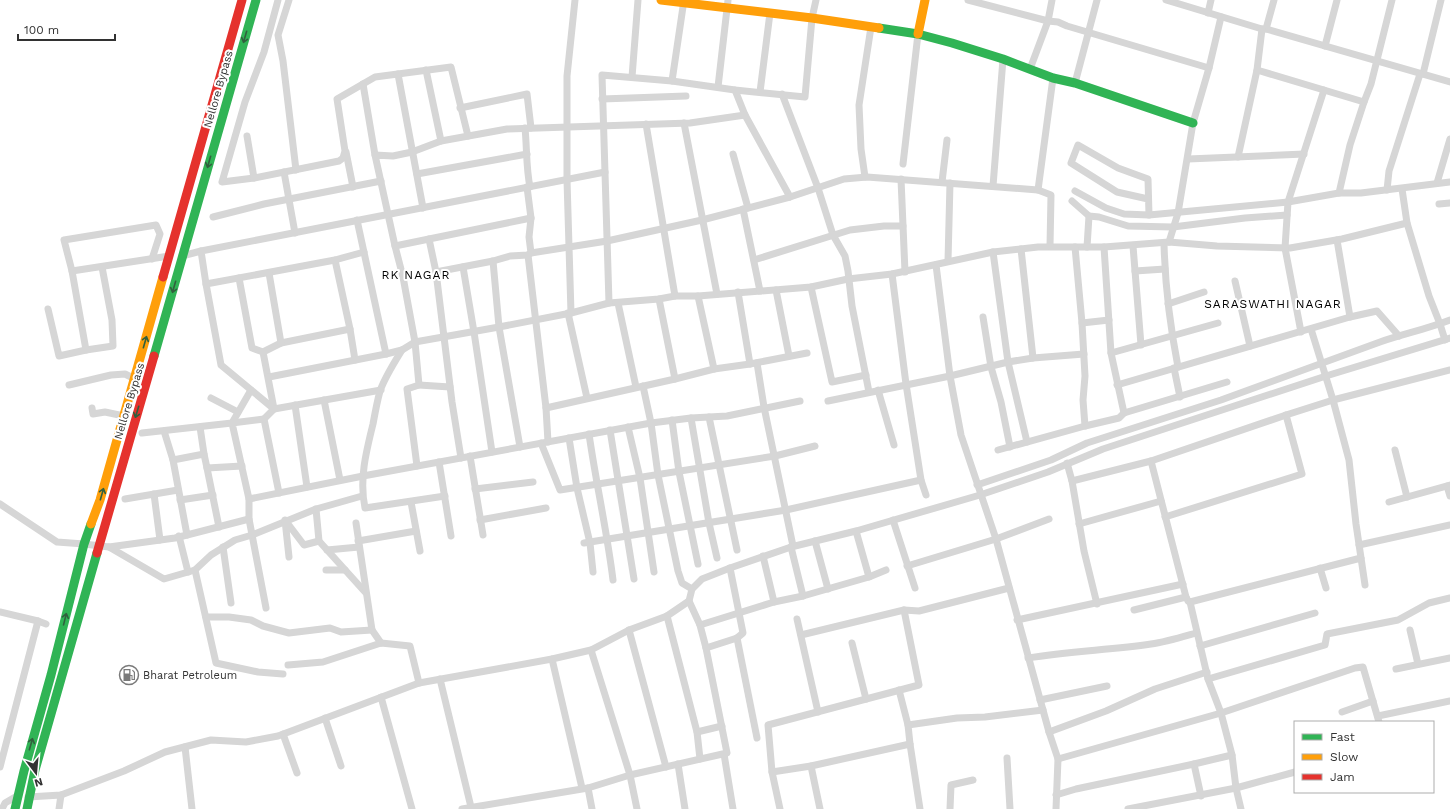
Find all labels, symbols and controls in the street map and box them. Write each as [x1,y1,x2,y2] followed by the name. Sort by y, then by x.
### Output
[18,16,115,42] scale bar
[24,23,59,37] text: 100 m
[241,31,249,44] one-way arrow
[201,49,236,129] street label: Nellore Bypass
[205,155,212,168] one-way arrow
[382,268,450,282] district label: RK NAGAR
[170,281,177,294] one-way arrow
[1204,297,1342,311] district label: SARASWATHI NAGAR
[142,336,149,349] one-way arrow
[112,361,147,441] street label: Nellore Bypass
[133,405,140,418] one-way arrow
[99,488,106,501] one-way arrow
[62,612,70,625] one-way arrow
[118,664,140,686] fuel station icon: Bharat Petroleum
[143,669,237,682] place label: Bharat Petroleum
[1294,721,1434,793] legend
[1330,730,1355,744] text: Fast
[28,738,35,751] one-way arrow
[1330,750,1358,764] text: Slow
[16,753,56,793] north arrow
[1330,770,1355,784] text: Jam
[33,775,44,790] text: N

